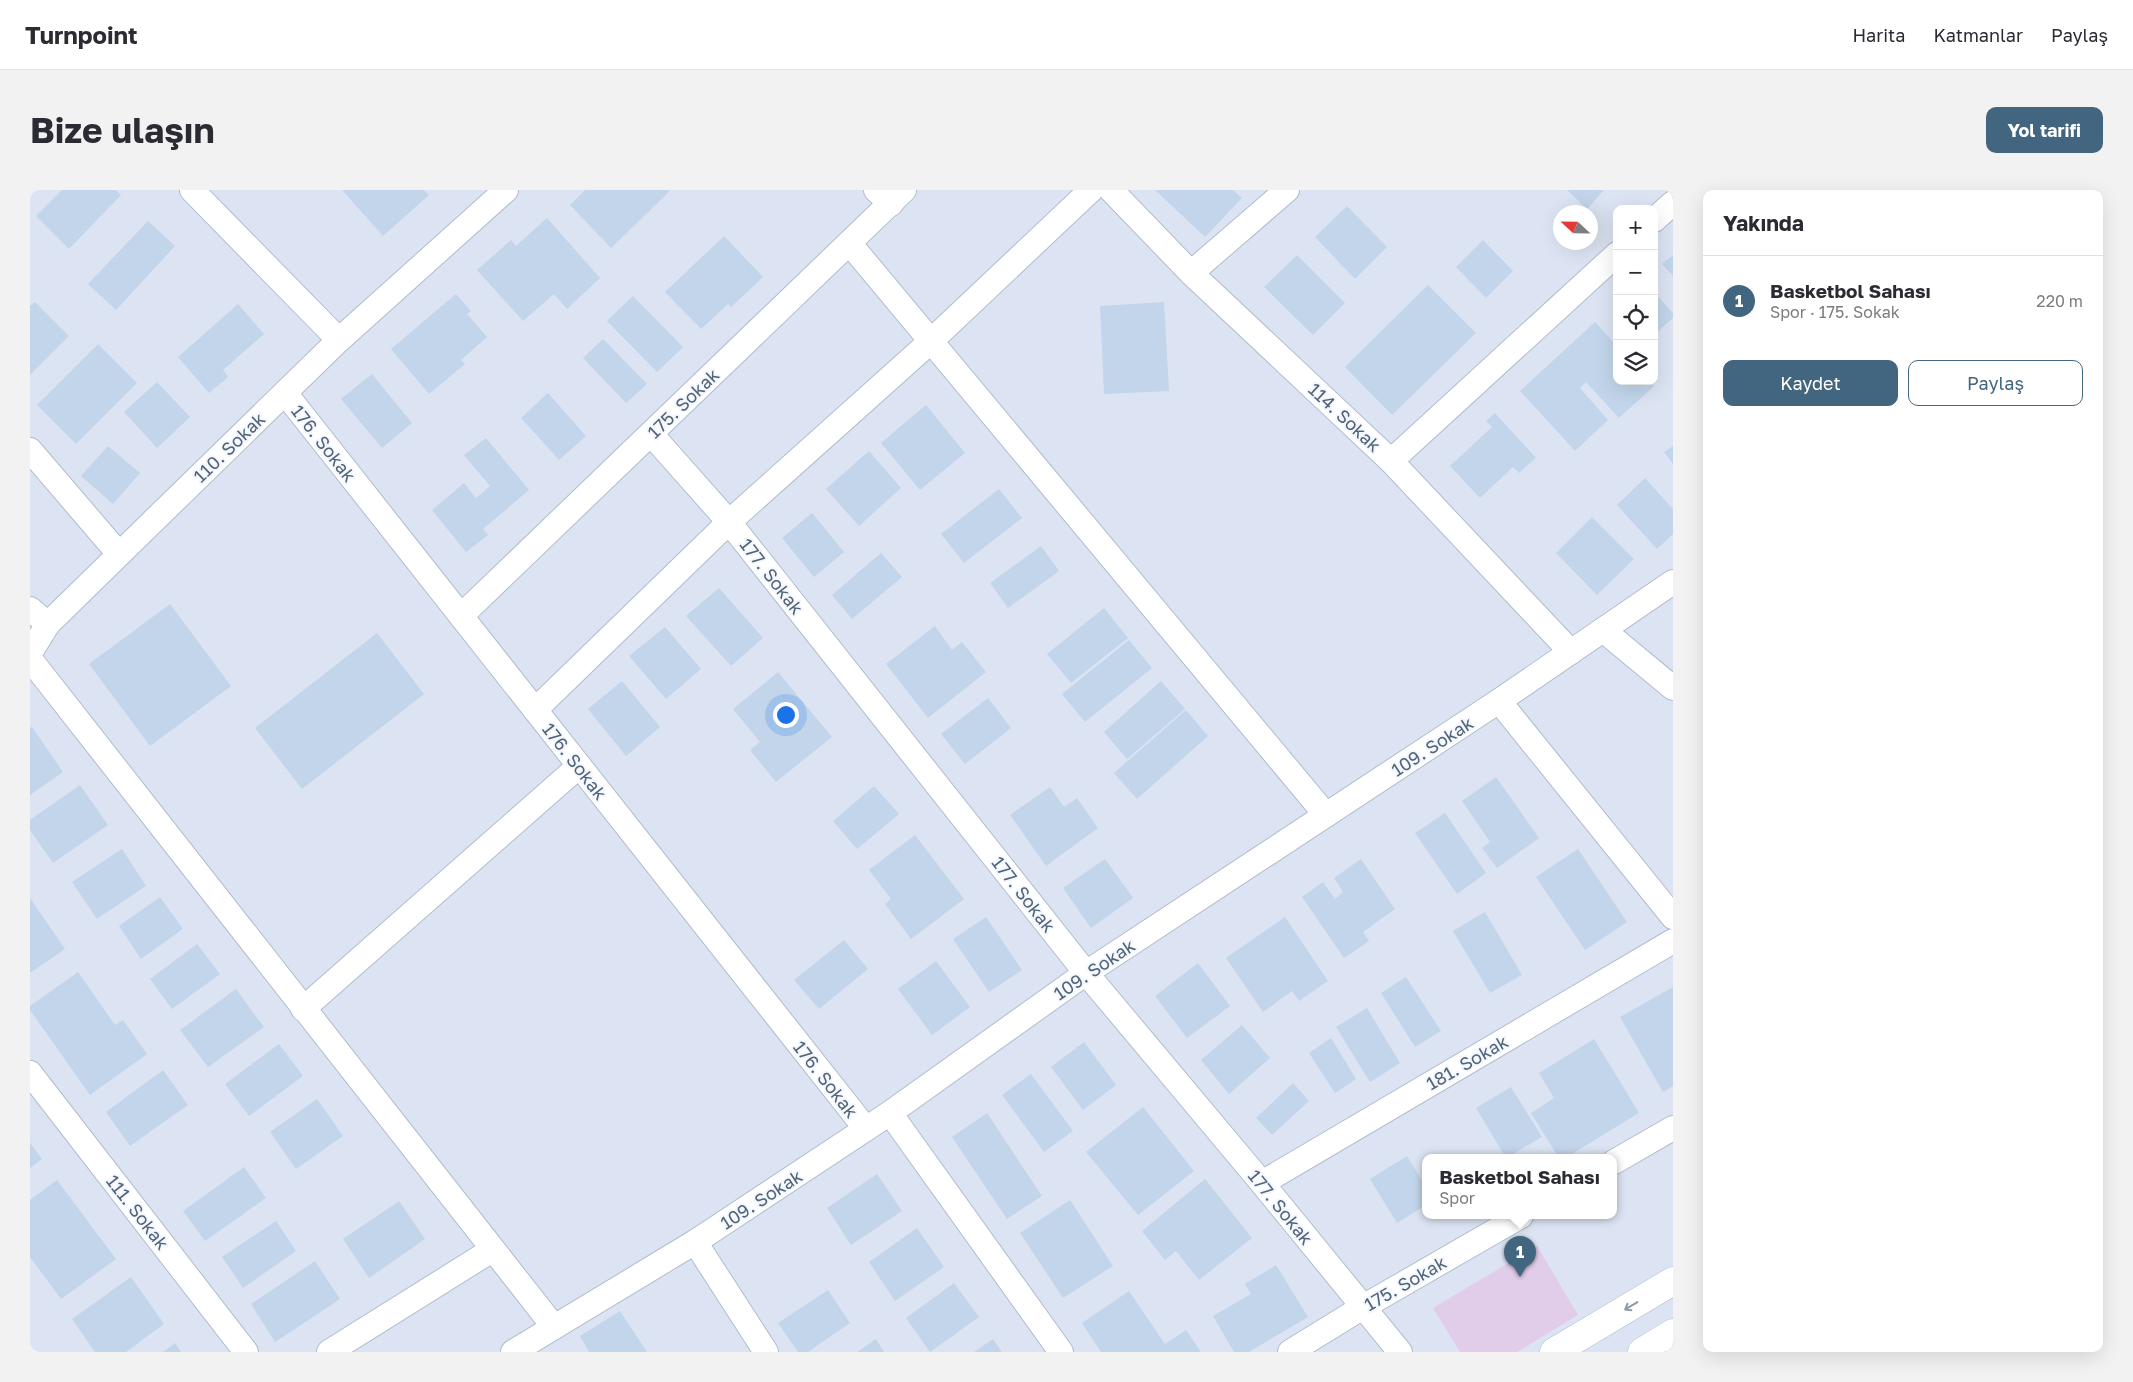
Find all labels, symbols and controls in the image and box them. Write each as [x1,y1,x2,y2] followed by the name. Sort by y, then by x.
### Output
[25,20,138,49] text: Turnpoint
[1852,24,1905,46] text: Harita
[1933,24,2023,46] text: Katmanlar
[2051,24,2108,46] text: Paylaş
[1986,107,2103,153] button: Yol tarifi
[30,109,215,151] text: Bize ulaşın
[1553,205,1598,250] north arrow
[1613,205,1658,385] map controls
[1613,205,1658,250] button: +
[1723,210,1804,236] text: Yakında
[1613,250,1658,295] button: −
[1770,279,1931,302] text: Basketbol Sahası
[1735,291,1743,311] text: 1
[2036,291,2083,311] text: 220 m
[1613,295,1658,340] button: locate
[1770,302,1900,322] text: Spor · 175. Sokak
[1613,340,1658,385] button: layers
[1723,360,1898,406] button: Kaydet
[1908,360,2083,406] button: Paylaş
[643,363,723,443] street label: 175. Sokak
[1304,378,1386,456] street label: 114. Sokak
[287,400,361,486] street label: 176. Sokak
[189,407,269,487] street label: 110. Sokak
[736,534,808,618] street label: 177. Sokak
[773,702,799,728] your location
[1387,711,1477,781] street label: 109. Sokak
[538,718,612,804] street label: 176. Sokak
[988,852,1060,936] street label: 177. Sokak
[1049,934,1139,1004] street label: 109. Sokak
[1422,1030,1512,1094] street label: 181. Sokak
[789,1036,863,1122] street label: 176. Sokak
[1422,1154,1617,1219] popup
[716,1164,806,1234] street label: 109. Sokak
[1244,1165,1318,1249] street label: 177. Sokak
[1439,1165,1600,1188] text: Basketbol Sahası
[102,1170,174,1254] street label: 111. Sokak
[1439,1188,1475,1208] text: Spor
[1504,1236,1536,1277] pin: 1
[1360,1251,1450,1315] street label: 175. Sokak
[1625,1301,1639,1311] one-way arrow

